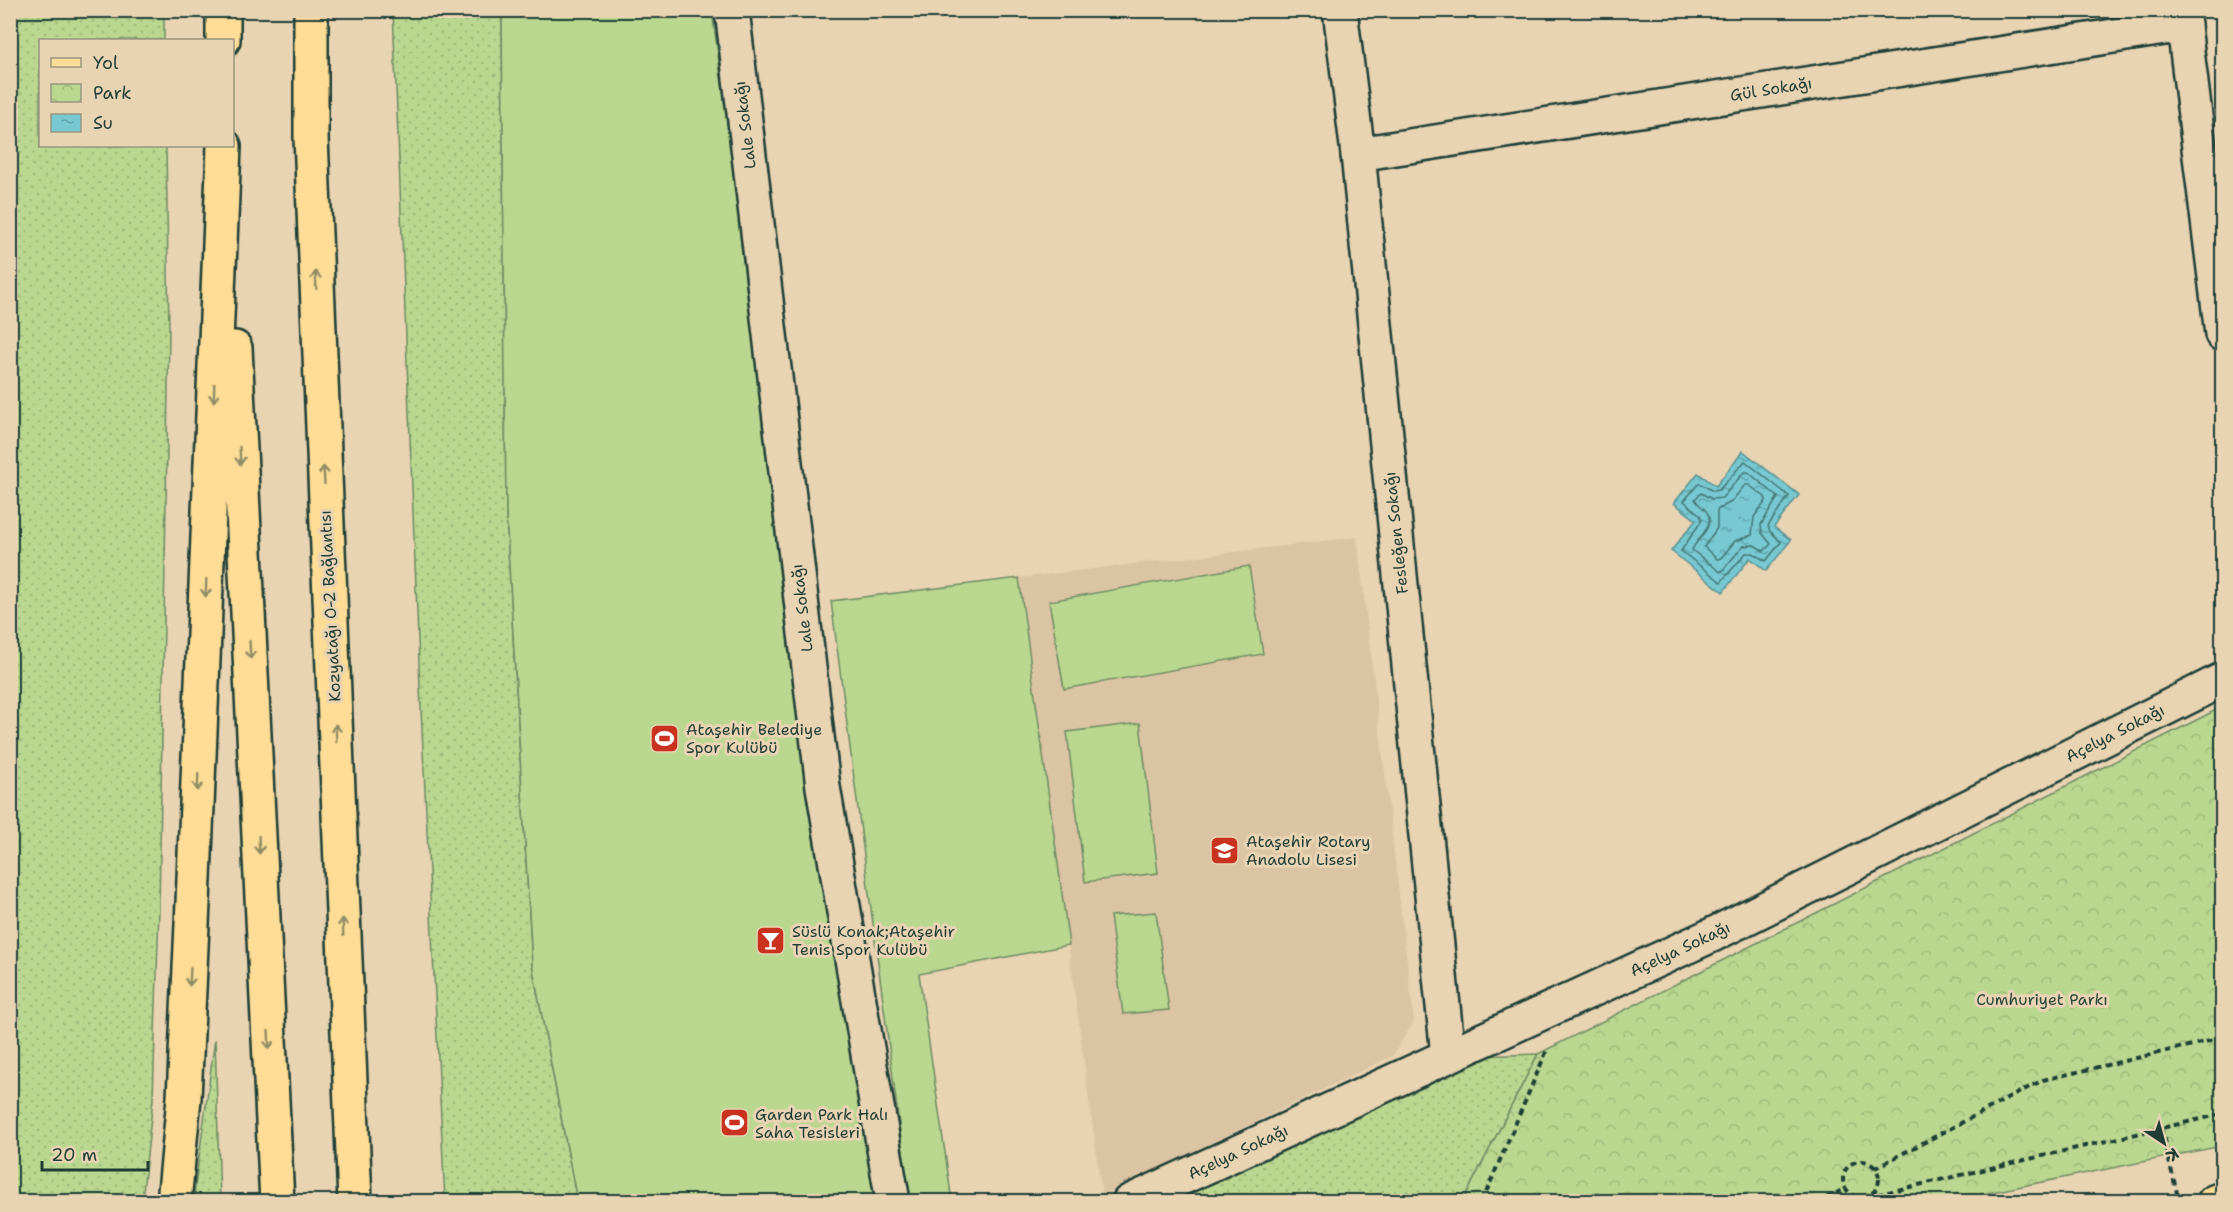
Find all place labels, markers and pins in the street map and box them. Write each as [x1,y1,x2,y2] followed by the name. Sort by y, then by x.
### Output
[686,719,822,758] place label: Ataşehir Belediye Spor Kulübü
[649,722,681,754] sports icon: Ataşehir Belediye Spor Kulübü
[1246,831,1371,870] place label: Ataşehir Rotary Anadolu Lisesi
[1209,834,1241,866] school or university icon: Ataşehir Rotary Anadolu Lisesi
[792,921,955,960] place label: Süslü Konak;Ataşehir Tenis Spor Kulübü
[755,924,787,956] bar icon: Süslü Konak;Ataşehir Tenis Spor Kulübü
[755,1104,888,1143] place label: Garden Park Halı Saha Tesisleri
[718,1107,750,1139] sports icon: Garden Park Halı Saha Tesisleri

